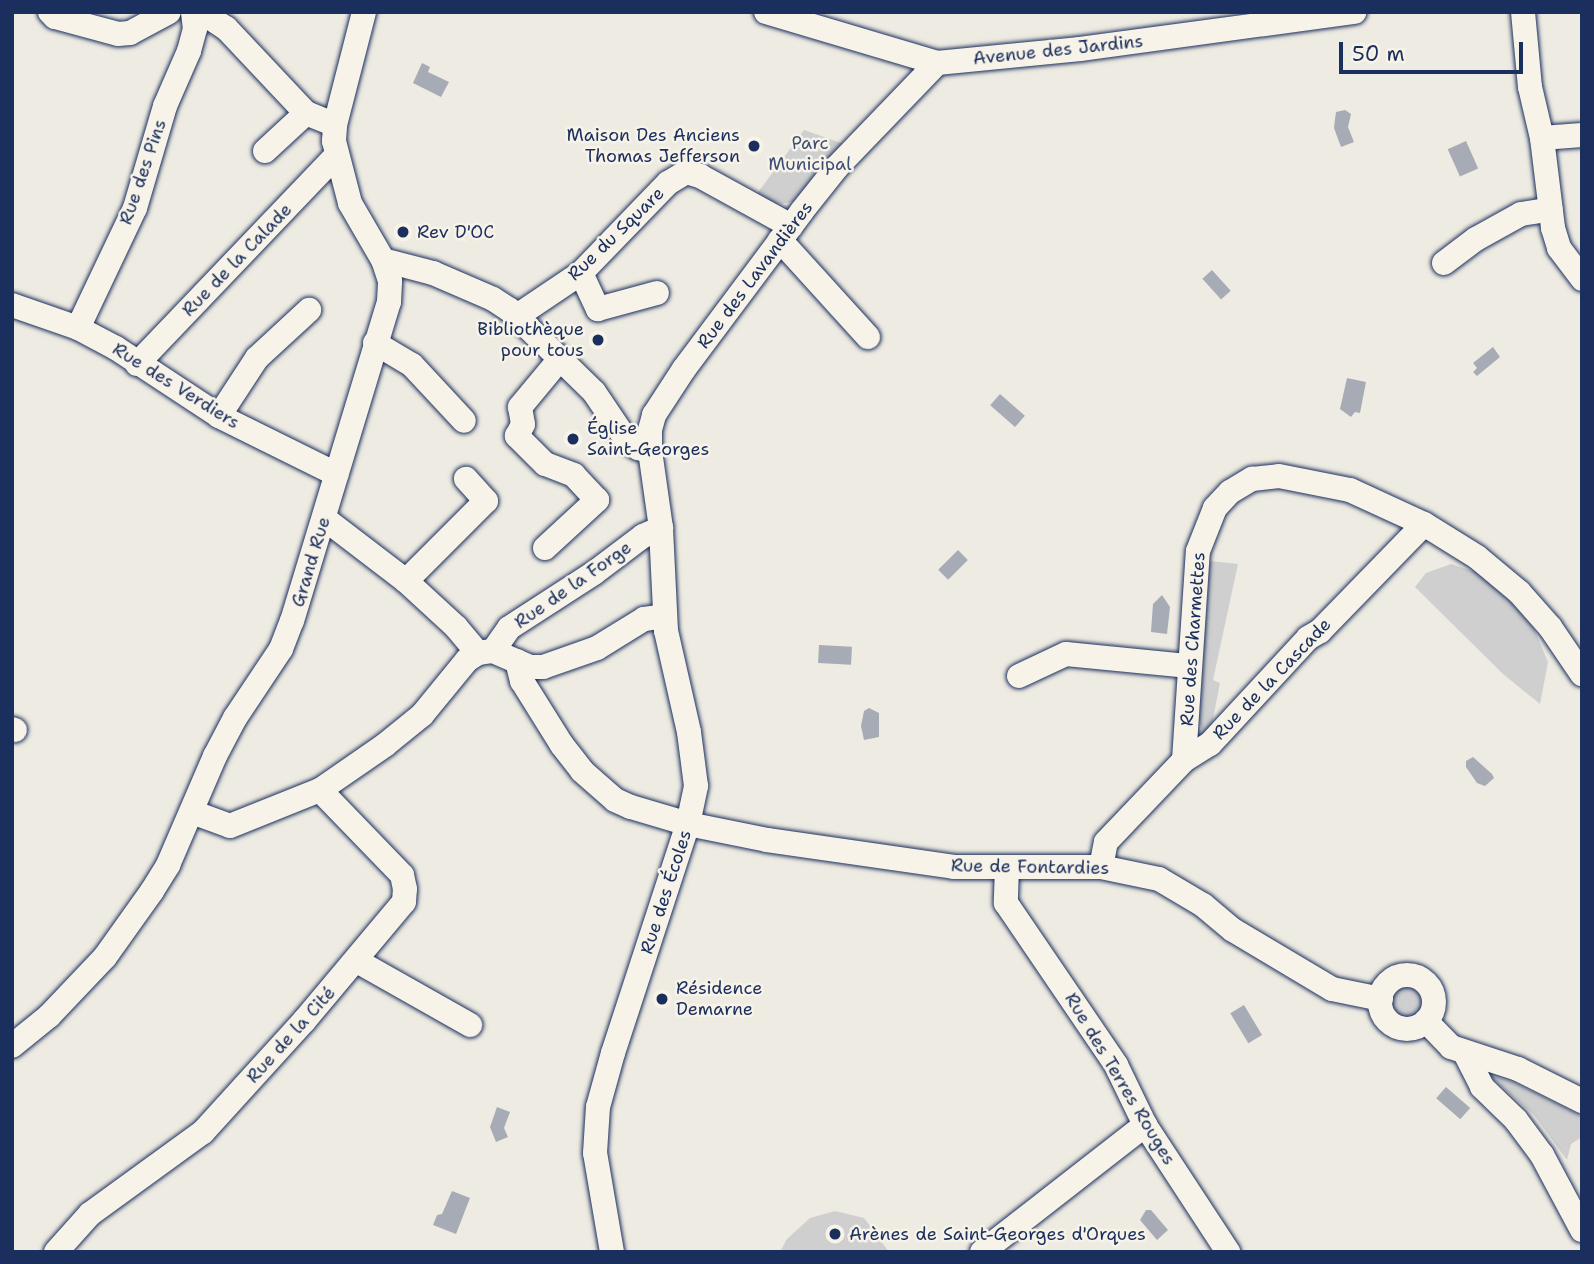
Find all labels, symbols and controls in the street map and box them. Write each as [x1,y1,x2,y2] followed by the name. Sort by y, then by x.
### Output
[1342,28,1526,72] scale bar
[972,30,1144,70] street label: Avenue des Jardins
[1352,40,1405,68] text: 50 m
[115,117,171,227] street label: Rue des Pins
[566,125,740,168] place label: Maison Des Anciens Thomas Jefferson
[768,133,852,176] park label: Parc Municipal
[746,138,762,154] marker: Maison Des Anciens Thomas Jefferson
[563,183,669,285] street label: Rue du Square
[693,197,817,353] street label: Rue des Lavandières
[178,199,296,321] street label: Rue de la Calade
[417,221,494,243] place label: Rev D'OC
[395,224,411,240] marker: Rev D'OC
[477,319,584,362] place label: Bibliothèque pour tous
[590,332,606,348] marker: Bibliothèque pour tous
[108,338,244,434] street label: Rue des Verdiers
[587,418,709,460] place label: Église Saint-Georges
[565,431,581,447] marker: Église Saint-Georges
[287,514,335,610] street label: Grand Rue
[510,537,636,633] street label: Rue de la Forge
[1176,551,1210,727] street label: Rue des Charmettes
[1208,614,1336,744] street label: Rue de la Cascade
[636,827,696,957] street label: Rue des Écoles
[951,855,1109,879] street label: Rue de Fontardies
[676,978,762,1020] place label: Résidence Demarne
[242,982,340,1088] street label: Rue de la Cité
[1060,989,1180,1169] street label: Rue des Terres Rouges
[654,991,670,1007] marker: Résidence Demarne
[849,1223,1146,1245] place label: Arènes de Saint-Georges d'Orques
[827,1226,843,1242] marker: Arènes de Saint-Georges d'Orques

